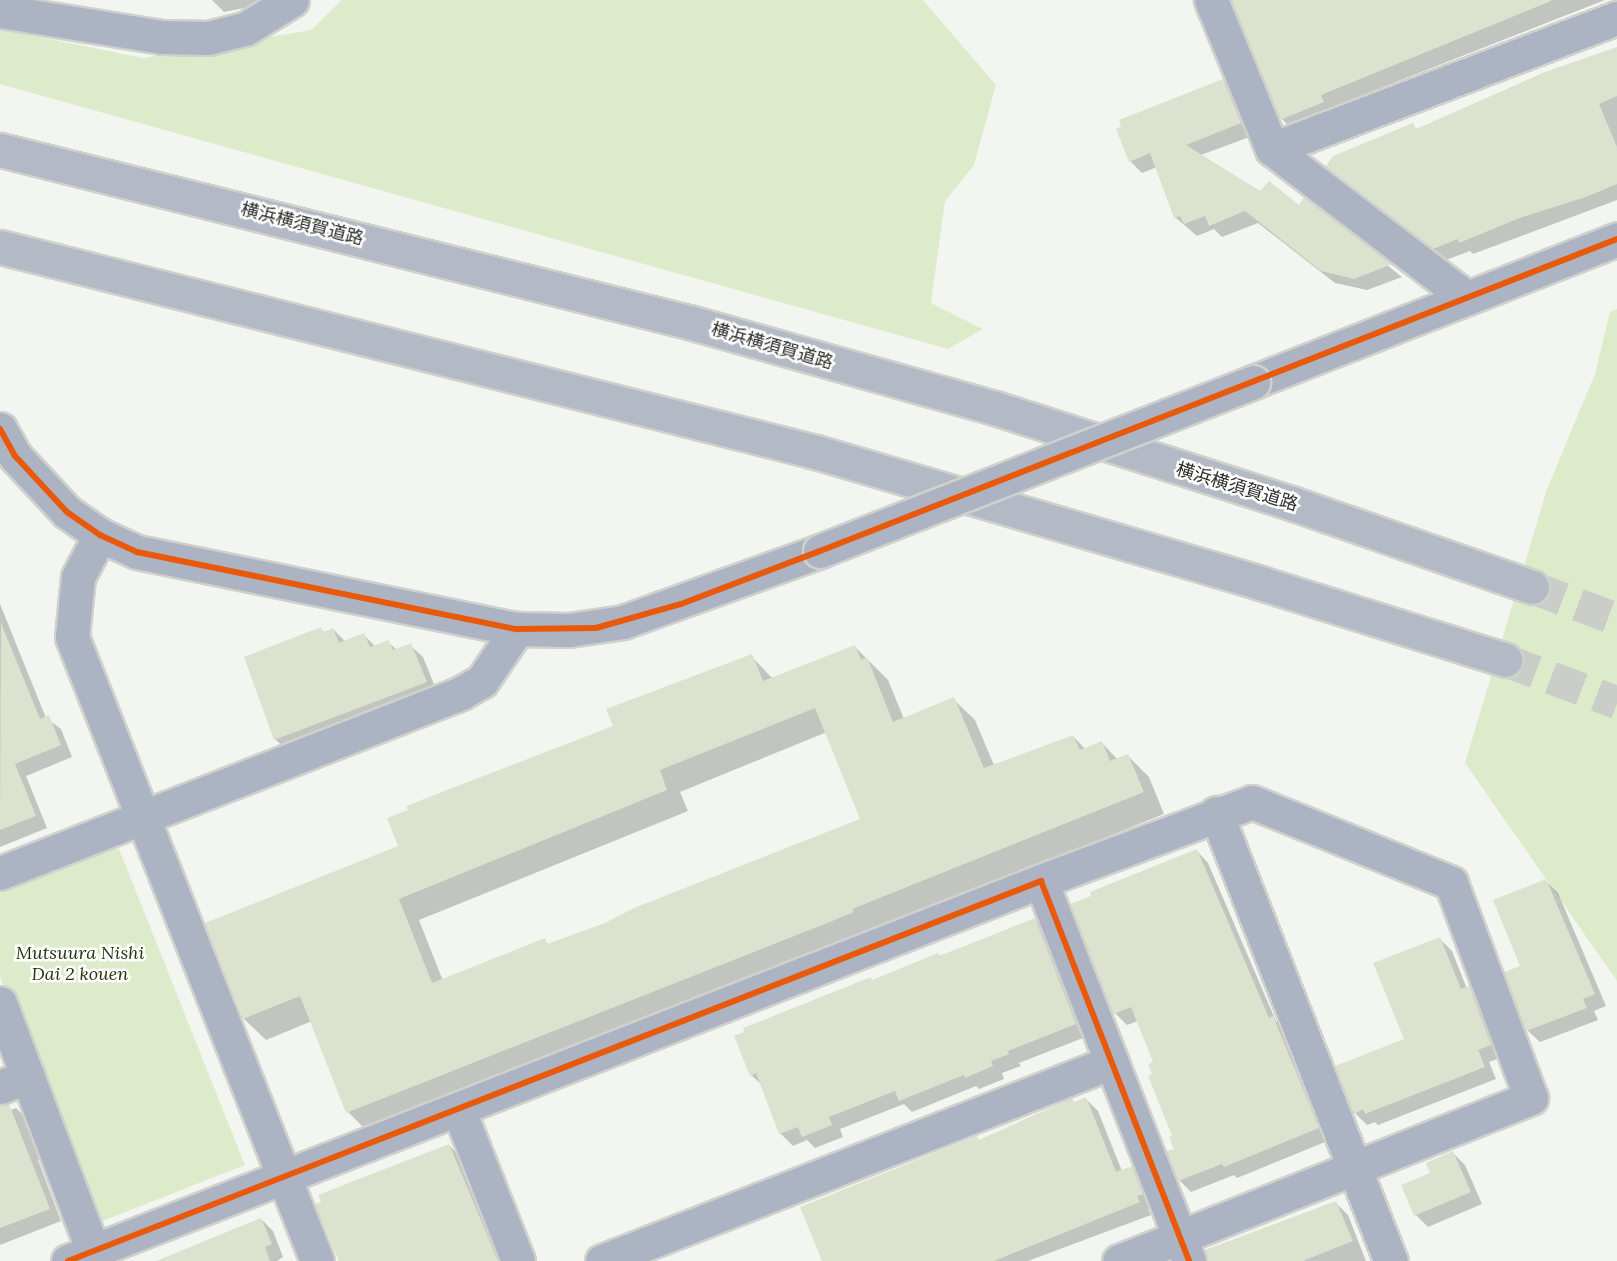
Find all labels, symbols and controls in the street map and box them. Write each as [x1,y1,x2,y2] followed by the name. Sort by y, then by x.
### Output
[238,198,366,250] street label: 横浜横須賀道路
[708,318,836,374] street label: 横浜横須賀道路
[1174,458,1300,516] street label: 横浜横須賀道路
[16,943,144,986] park label: Mutsuura Nishi Dai 2 kouen

